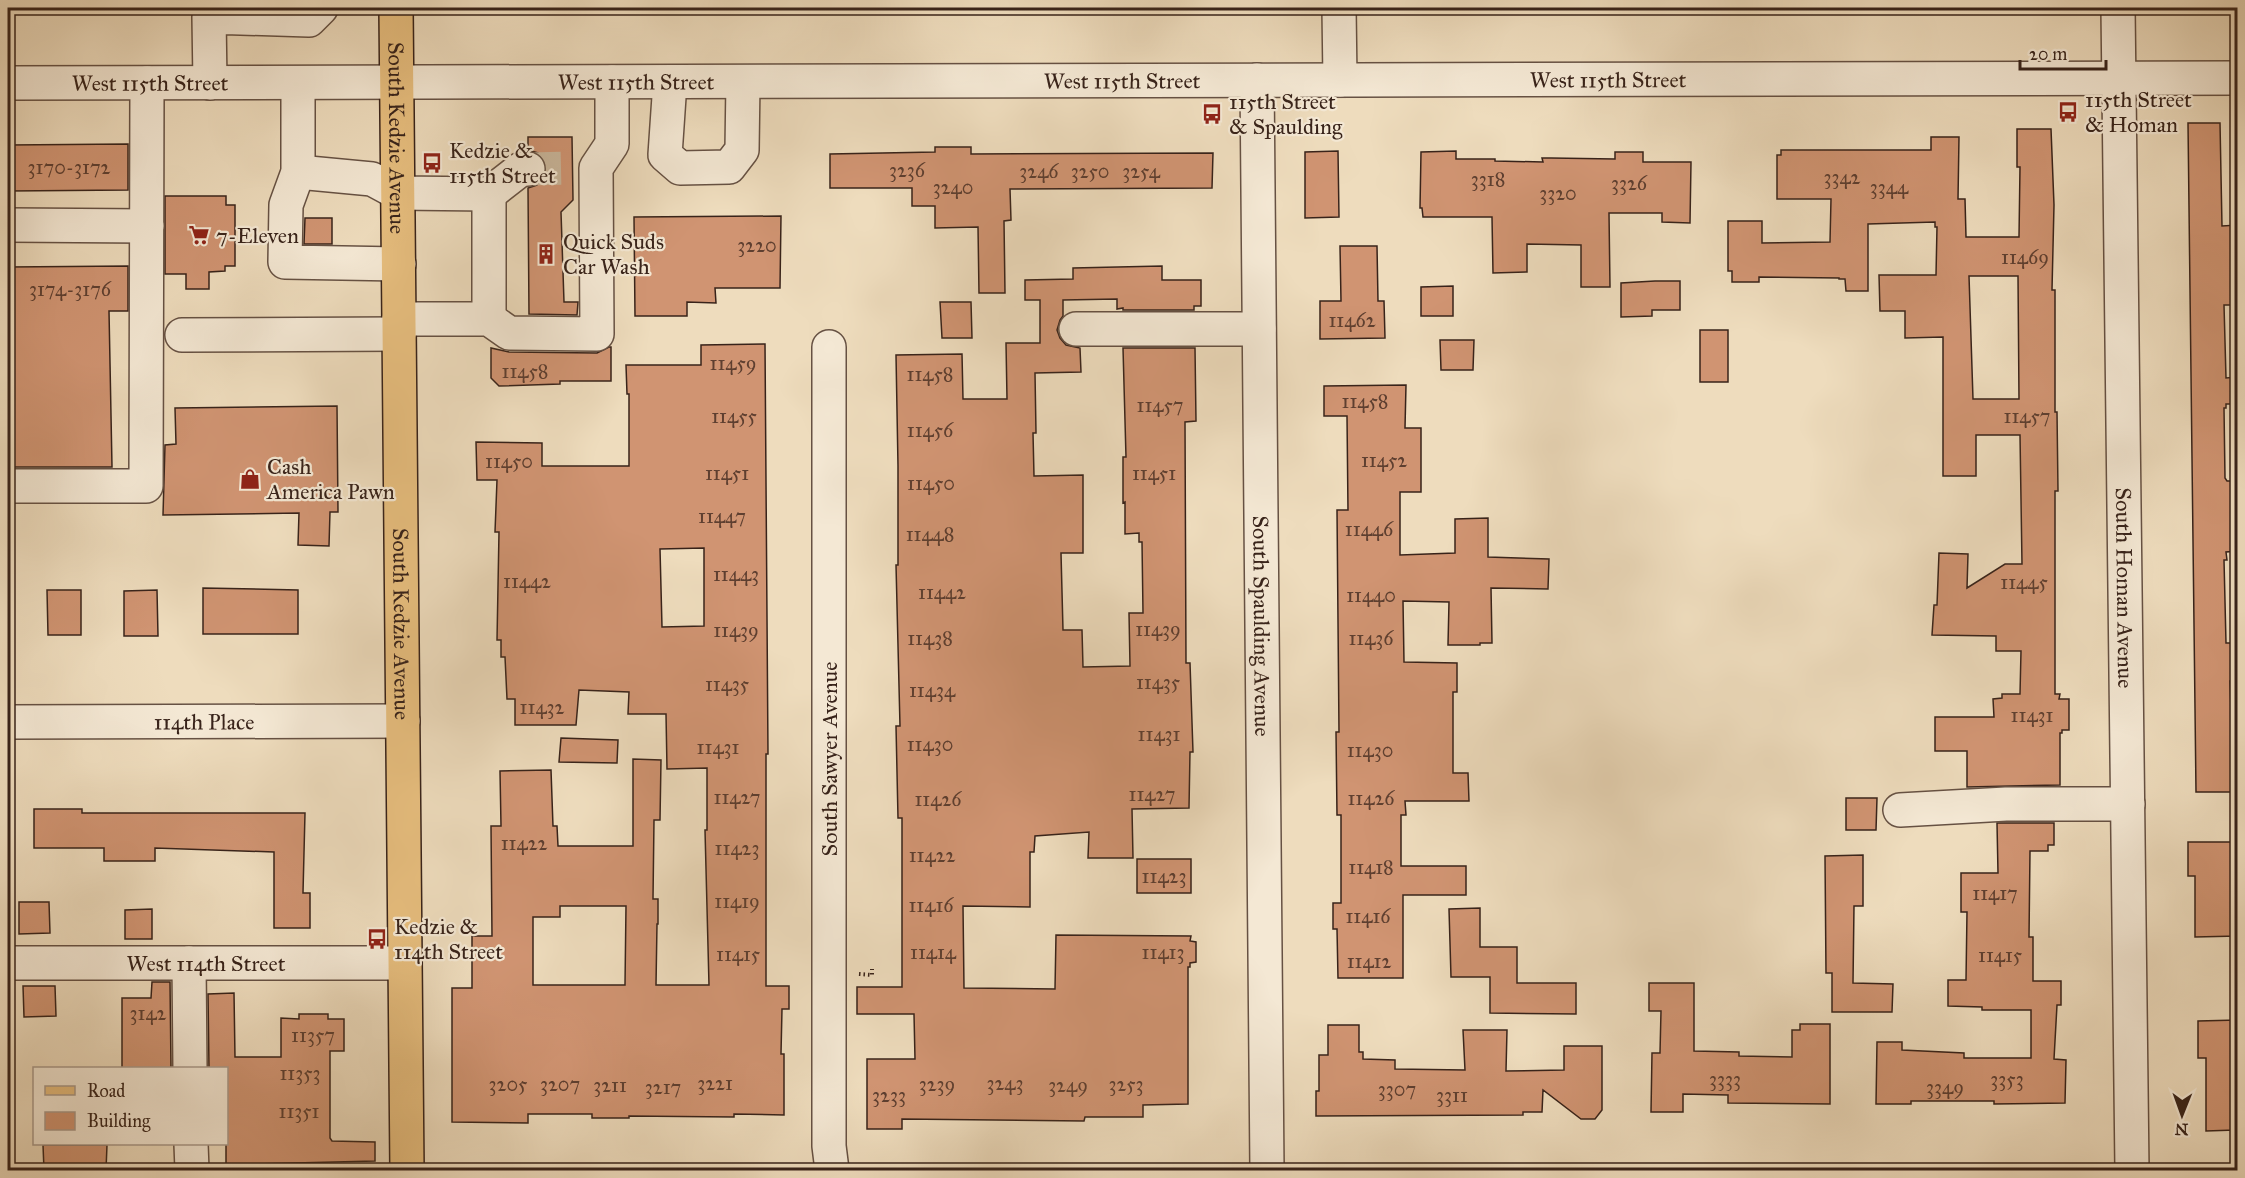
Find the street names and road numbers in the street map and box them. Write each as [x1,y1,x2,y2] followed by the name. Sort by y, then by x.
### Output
[383,42,412,234] street label: South Kedzie Avenue
[1530,66,1687,93] street label: West 115th Street
[1044,67,1201,94] street label: West 115th Street
[558,68,715,95] street label: West 115th Street
[72,69,229,96] street label: West 115th Street
[2110,487,2140,689] street label: South Homan Avenue
[1247,515,1277,737] street label: South Spaulding Avenue
[387,528,416,720] street label: South Kedzie Avenue
[816,662,843,856] street label: South Sawyer Avenue
[154,708,254,735] street label: 114th Place
[127,950,286,977] street label: West 114th Street

